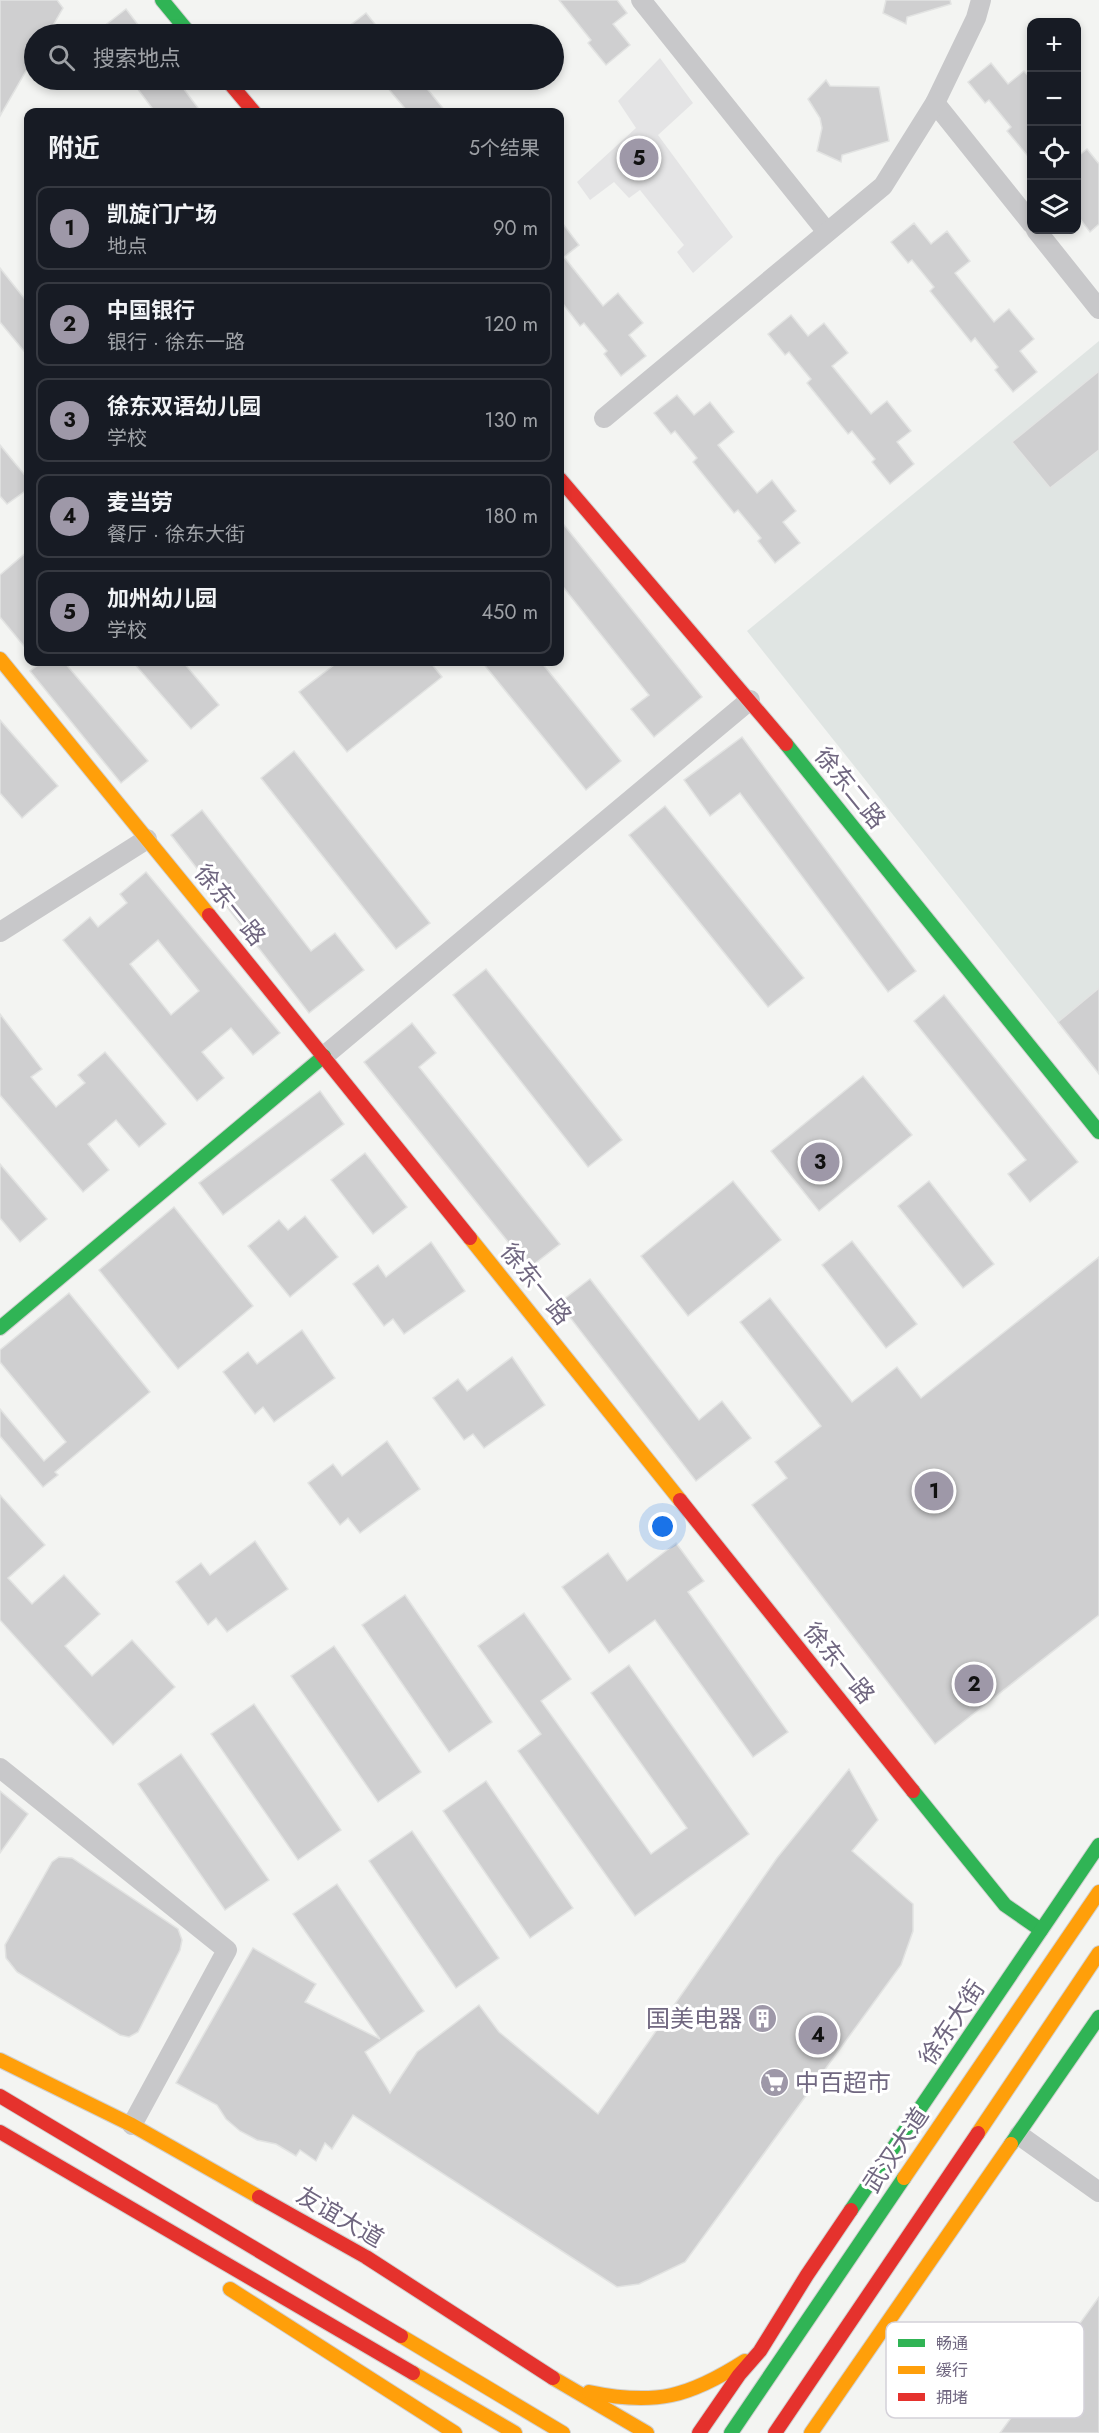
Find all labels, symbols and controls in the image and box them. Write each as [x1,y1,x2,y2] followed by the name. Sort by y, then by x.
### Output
[1027,18,1081,234] map controls
[1027,18,1081,72] button: +
[24,24,564,90] search box
[45,41,78,74] icon: search
[93,42,181,74] text: 搜索地点
[1027,72,1081,126] button: −
[1027,126,1081,180] button: locate
[48,129,100,167] text: 附近
[469,134,540,163] text: 5个结果
[620,136,658,180] pin: 5
[1027,180,1081,234] button: layers
[107,198,217,230] text: 凯旋门广场
[64,214,75,243] text: 1
[493,214,538,243] text: 90 m
[107,232,147,261] text: 地点
[107,294,195,326] text: 中国银行
[63,310,76,339] text: 2
[484,310,538,339] text: 120 m
[107,328,245,357] text: 银行 · 徐东一路
[107,390,261,422] text: 徐东双语幼儿园
[63,406,76,435] text: 3
[484,406,538,435] text: 130 m
[107,424,147,453] text: 学校
[107,486,173,518] text: 麦当劳
[63,502,76,531] text: 4
[484,502,538,531] text: 180 m
[107,520,245,549] text: 餐厅 · 徐东大街
[107,582,217,614] text: 加州幼儿园
[63,598,76,627] text: 5
[481,598,538,627] text: 450 m
[107,616,147,645] text: 学校
[807,739,894,836] street label: 徐东二路
[187,856,274,953] street label: 徐东一路
[800,1140,840,1184] pin: 3
[493,1235,580,1332] street label: 徐东一路
[914,1468,954,1514] pin: 1
[648,1512,677,1541] your location
[796,1614,883,1711] street label: 徐东一路
[954,1662,994,1706] pin: 2
[910,1973,993,2072] street label: 徐东大街
[646,2001,742,2036] place label: 国美电器
[747,2003,779,2035] building icon: 国美电器
[798,2012,838,2058] pin: 4
[795,2065,891,2100] place label: 中百超市
[758,2067,790,2099] supermarket icon: 中百超市
[854,2100,937,2199] street label: 武汉大道
[290,2177,391,2256] street label: 友谊大道
[886,2322,1084,2418] legend
[936,2332,968,2355] text: 畅通
[936,2359,968,2382] text: 缓行
[936,2386,968,2409] text: 拥堵

